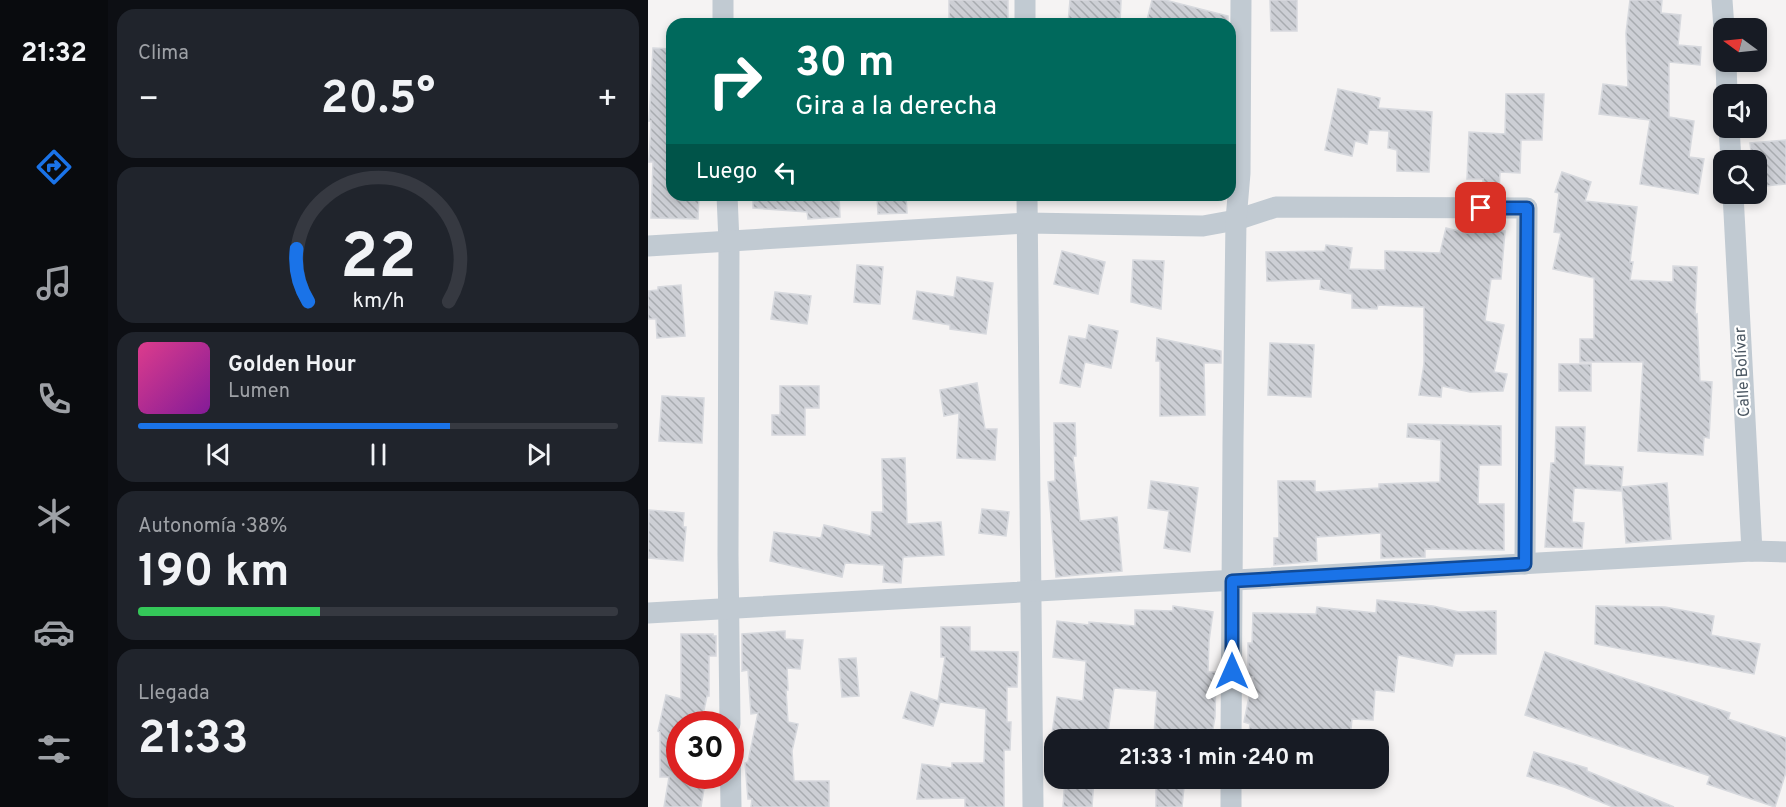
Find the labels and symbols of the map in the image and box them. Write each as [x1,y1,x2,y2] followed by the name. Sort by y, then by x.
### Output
[1713,18,1767,72] north arrow
[1455,182,1506,233] pin
[1731,326,1755,418] street label: Calle Bolívar
[1200,639,1264,703] position arrow
[666,711,744,789] speed limit sign: 30

